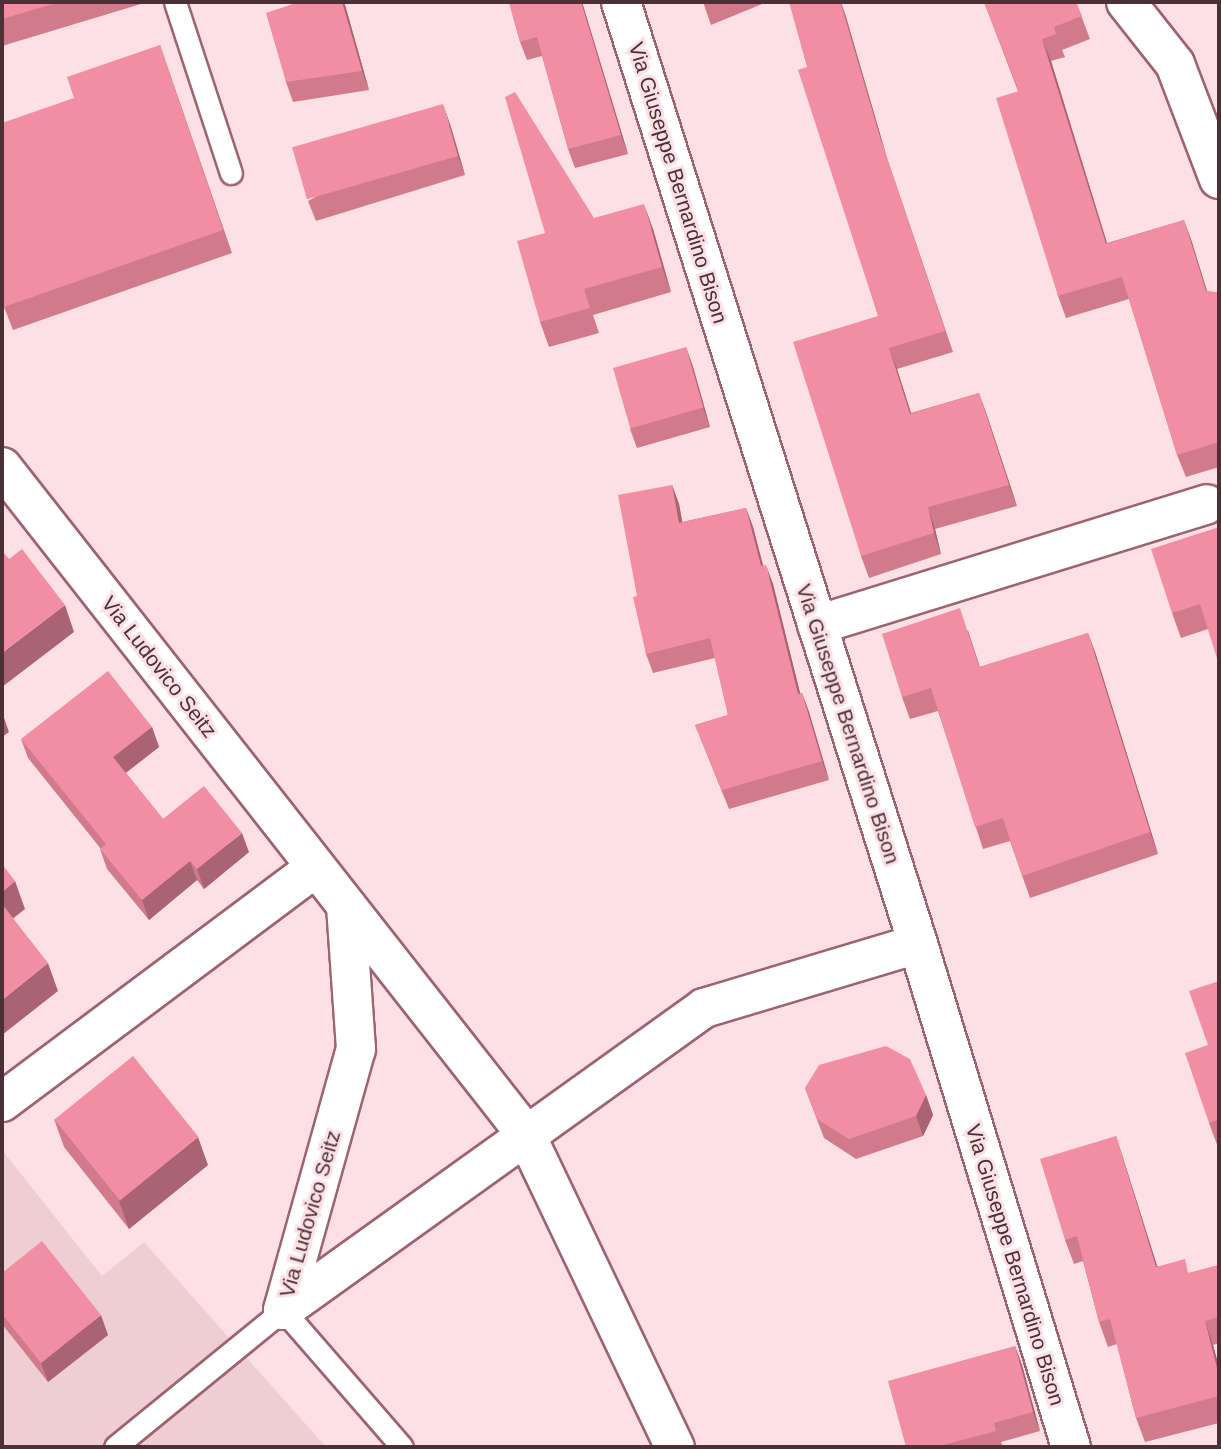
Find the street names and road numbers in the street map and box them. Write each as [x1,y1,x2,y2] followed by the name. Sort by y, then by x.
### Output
[623,39,733,327] street label: Via Giuseppe Bernardino Bison
[791,581,905,867] street label: Via Giuseppe Bernardino Bison
[96,591,222,743] street label: Via Ludovico Seitz
[960,1121,1070,1409] street label: Via Giuseppe Bernardino Bison
[274,1128,346,1300] street label: Via Ludovico Seitz

